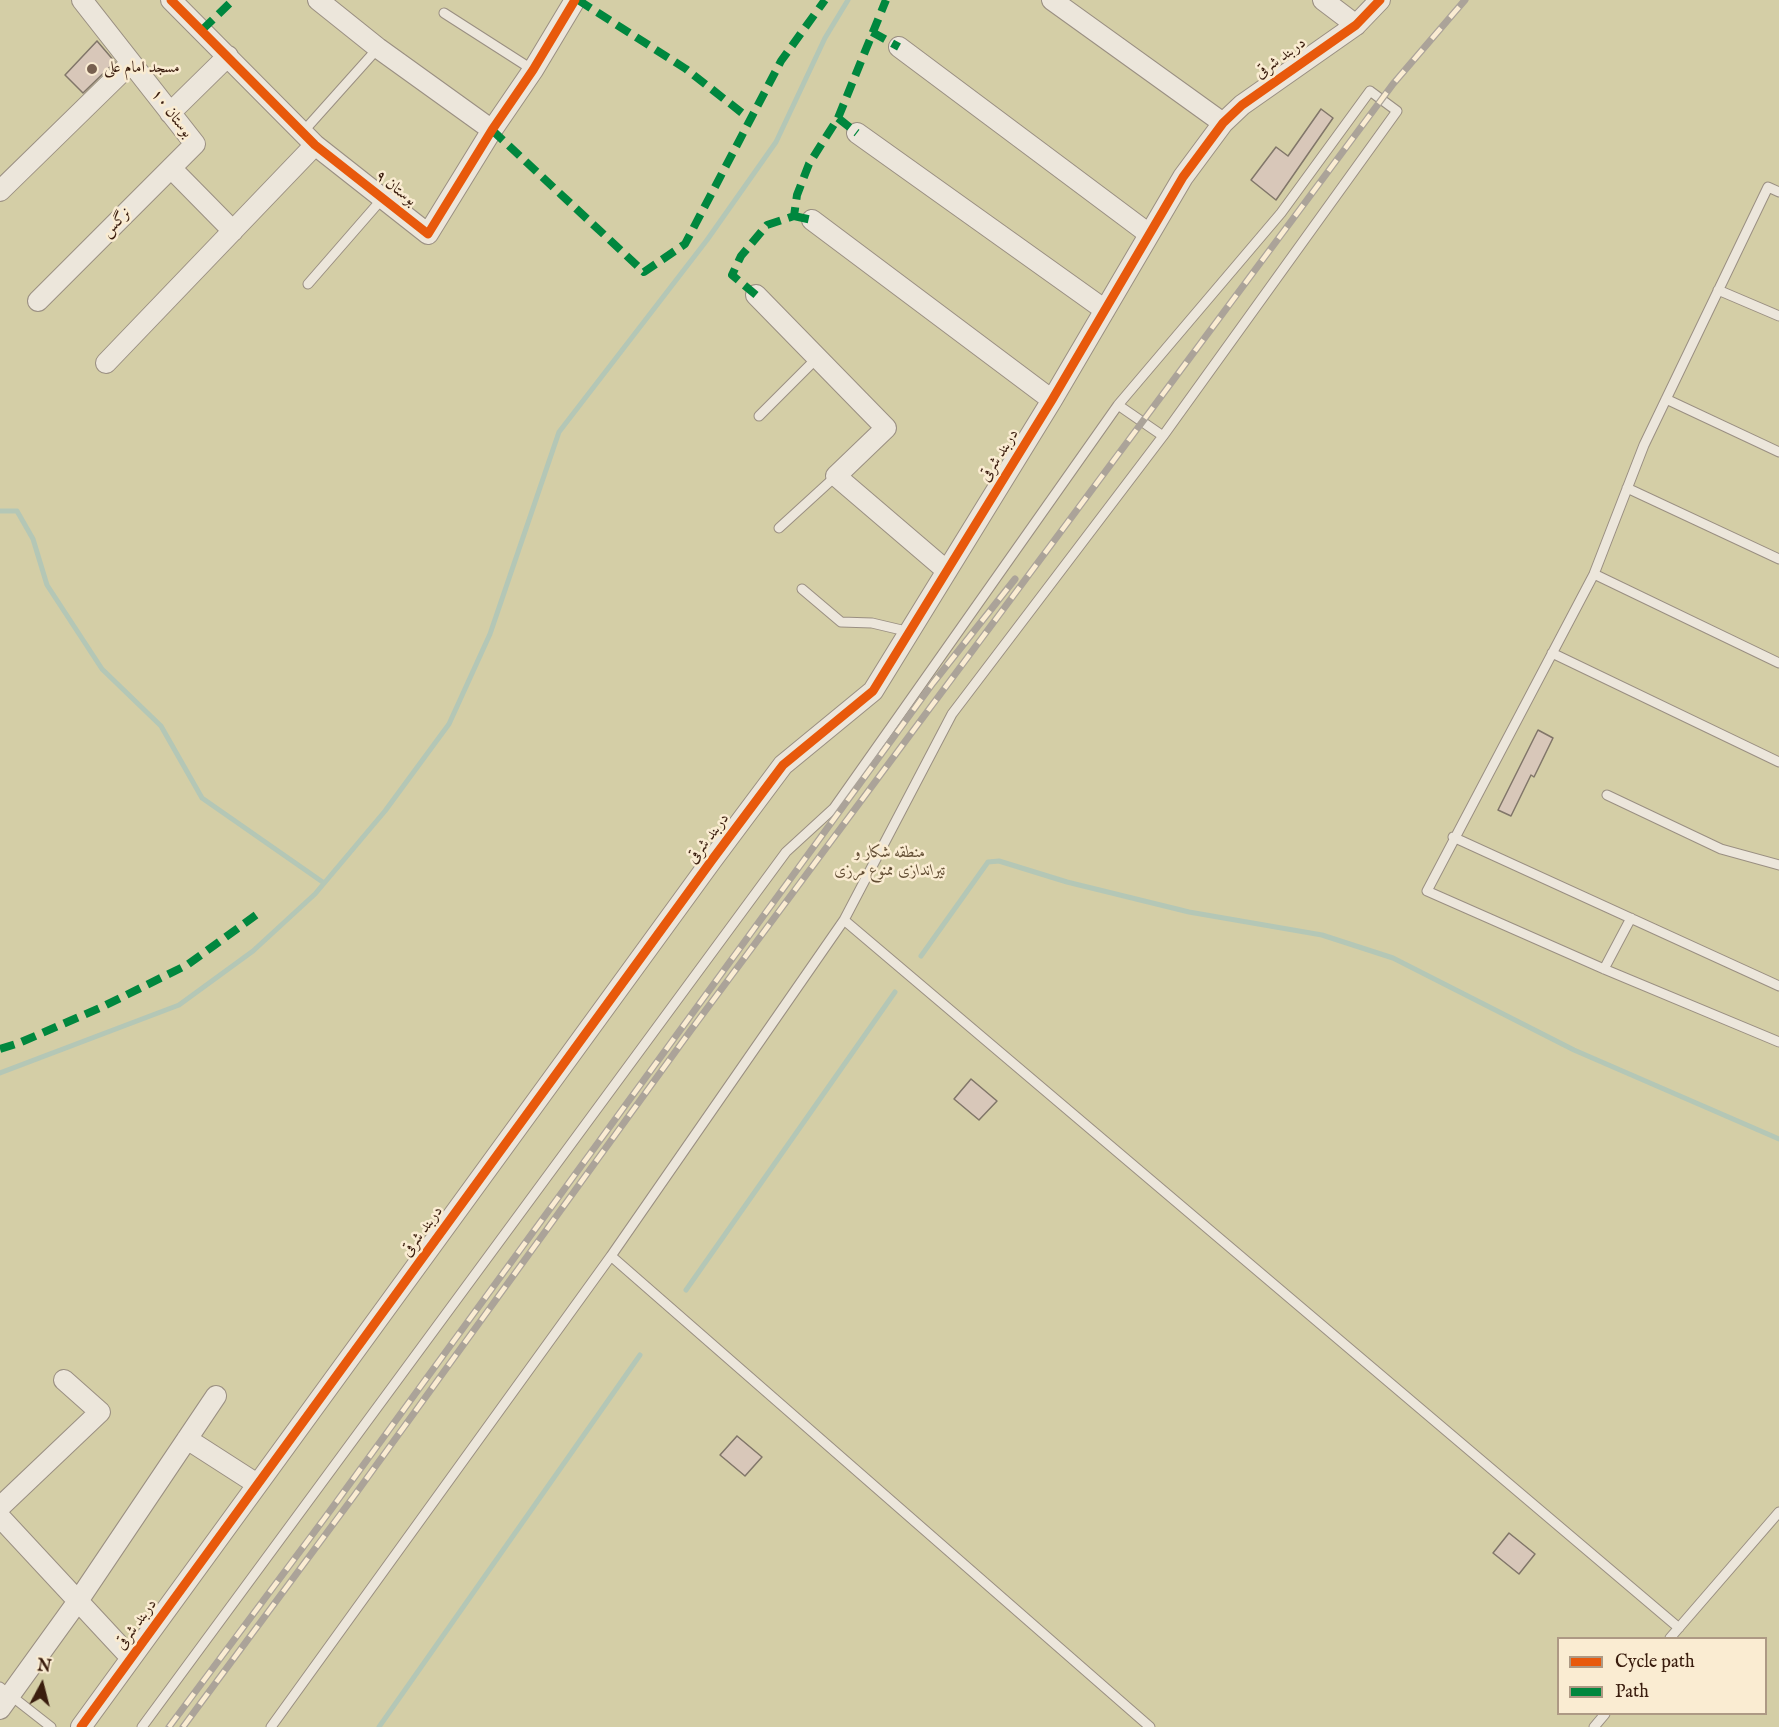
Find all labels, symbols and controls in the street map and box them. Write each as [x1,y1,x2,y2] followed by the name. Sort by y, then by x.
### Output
[1252,34,1310,84] street label: دربند شرقی
[104,59,180,79] place label: مسجد امام علی
[85,62,99,76] marker: مسجد امام علی
[146,86,196,142] street label: بوستان ۱۰
[370,167,420,211] street label: بوستان ۹
[98,204,136,242] street label: نرگس
[976,426,1024,486] street label: دربند شرقی
[684,810,734,868] street label: دربند شرقی
[834,844,946,882] park label: منطقه شکار و تیراندازی ممنوع مرزی
[398,1203,448,1261] street label: دربند شرقی
[112,1596,162,1654] street label: دربند شرقی
[1557,1637,1767,1715] legend
[1615,1651,1695,1674] text: Cycle path
[12,1655,72,1715] north arrow
[36,1656,52,1678] text: N
[1615,1681,1649,1704] text: Path

